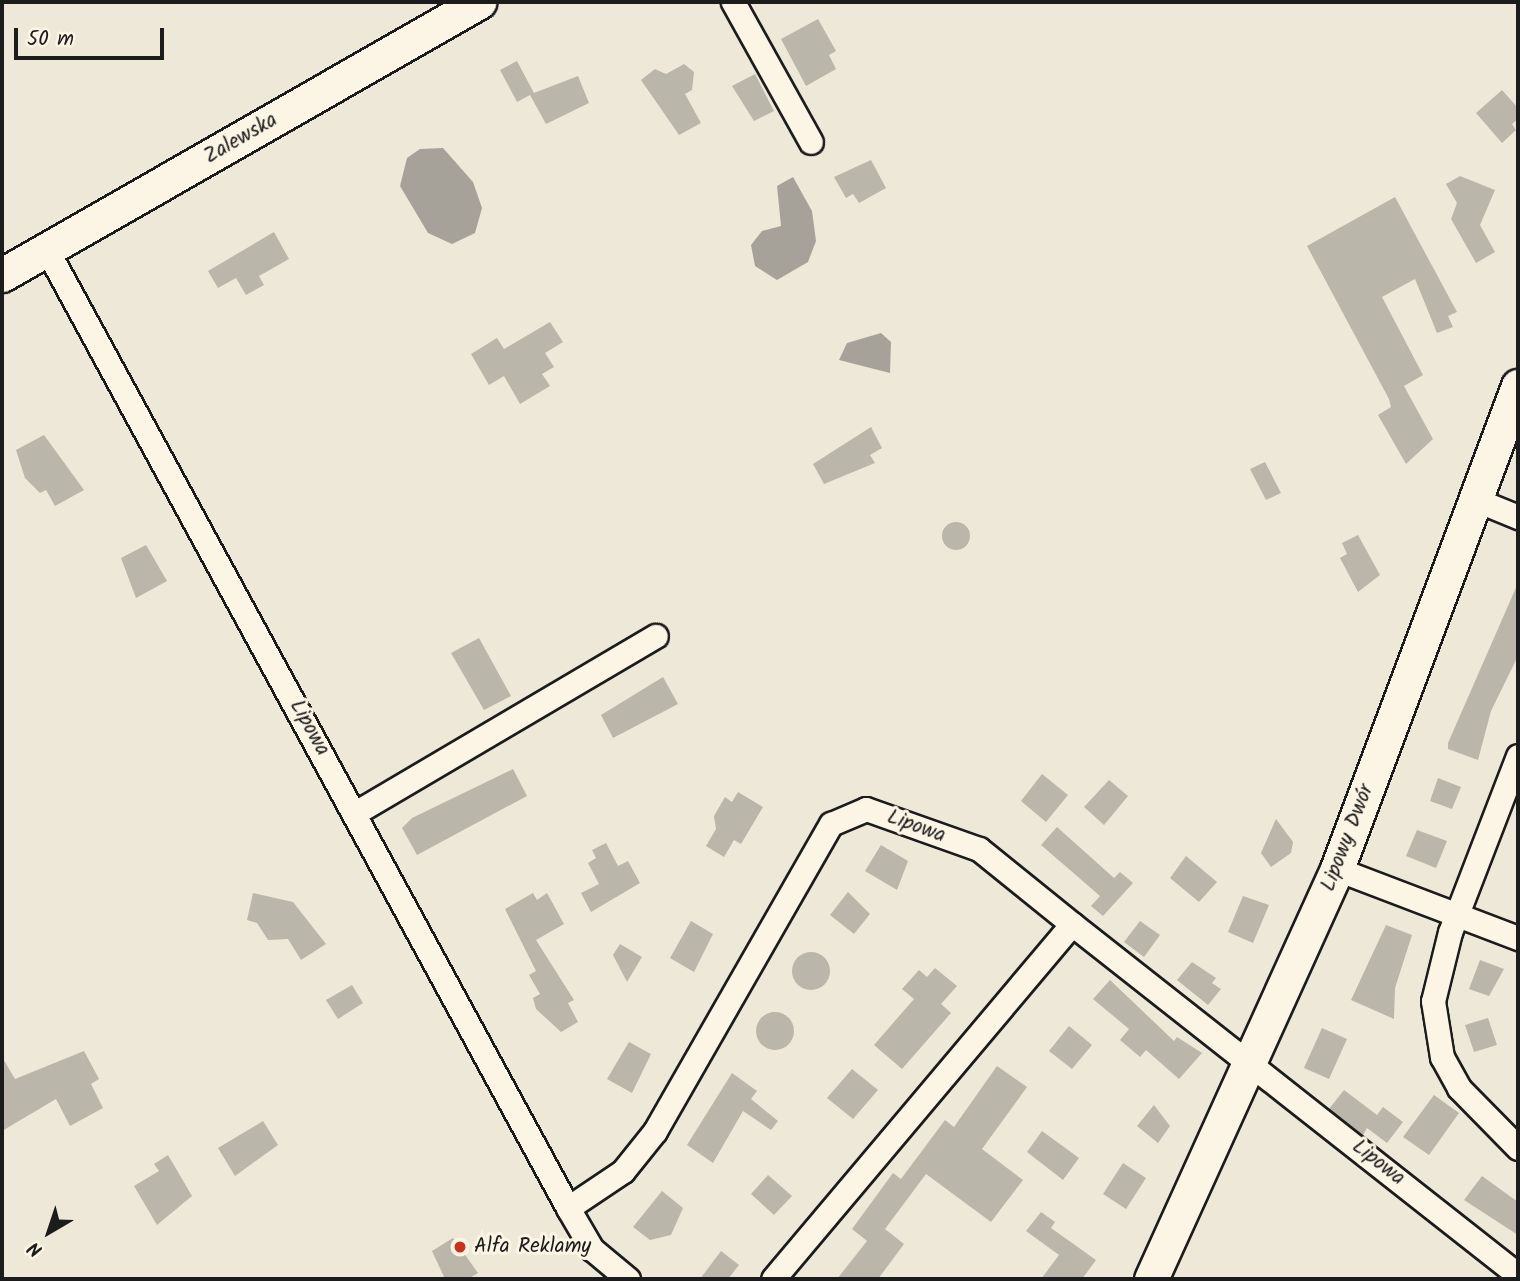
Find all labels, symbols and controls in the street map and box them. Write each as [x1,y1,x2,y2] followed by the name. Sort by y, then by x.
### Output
[18,14,168,58] scale bar
[27,23,74,56] text: 50 m
[200,108,282,170] street label: Zalewska
[283,696,335,760] street label: Lipowa
[1316,781,1380,895] street label: Lipowy Dwór
[884,805,948,849] street label: Lipowa
[1347,1135,1409,1191] street label: Lipowa
[14,1197,84,1267] north arrow
[22,1233,50,1264] text: N
[474,1234,591,1260] place label: Alfa Reklamy
[452,1239,468,1255] marker: Alfa Reklamy

